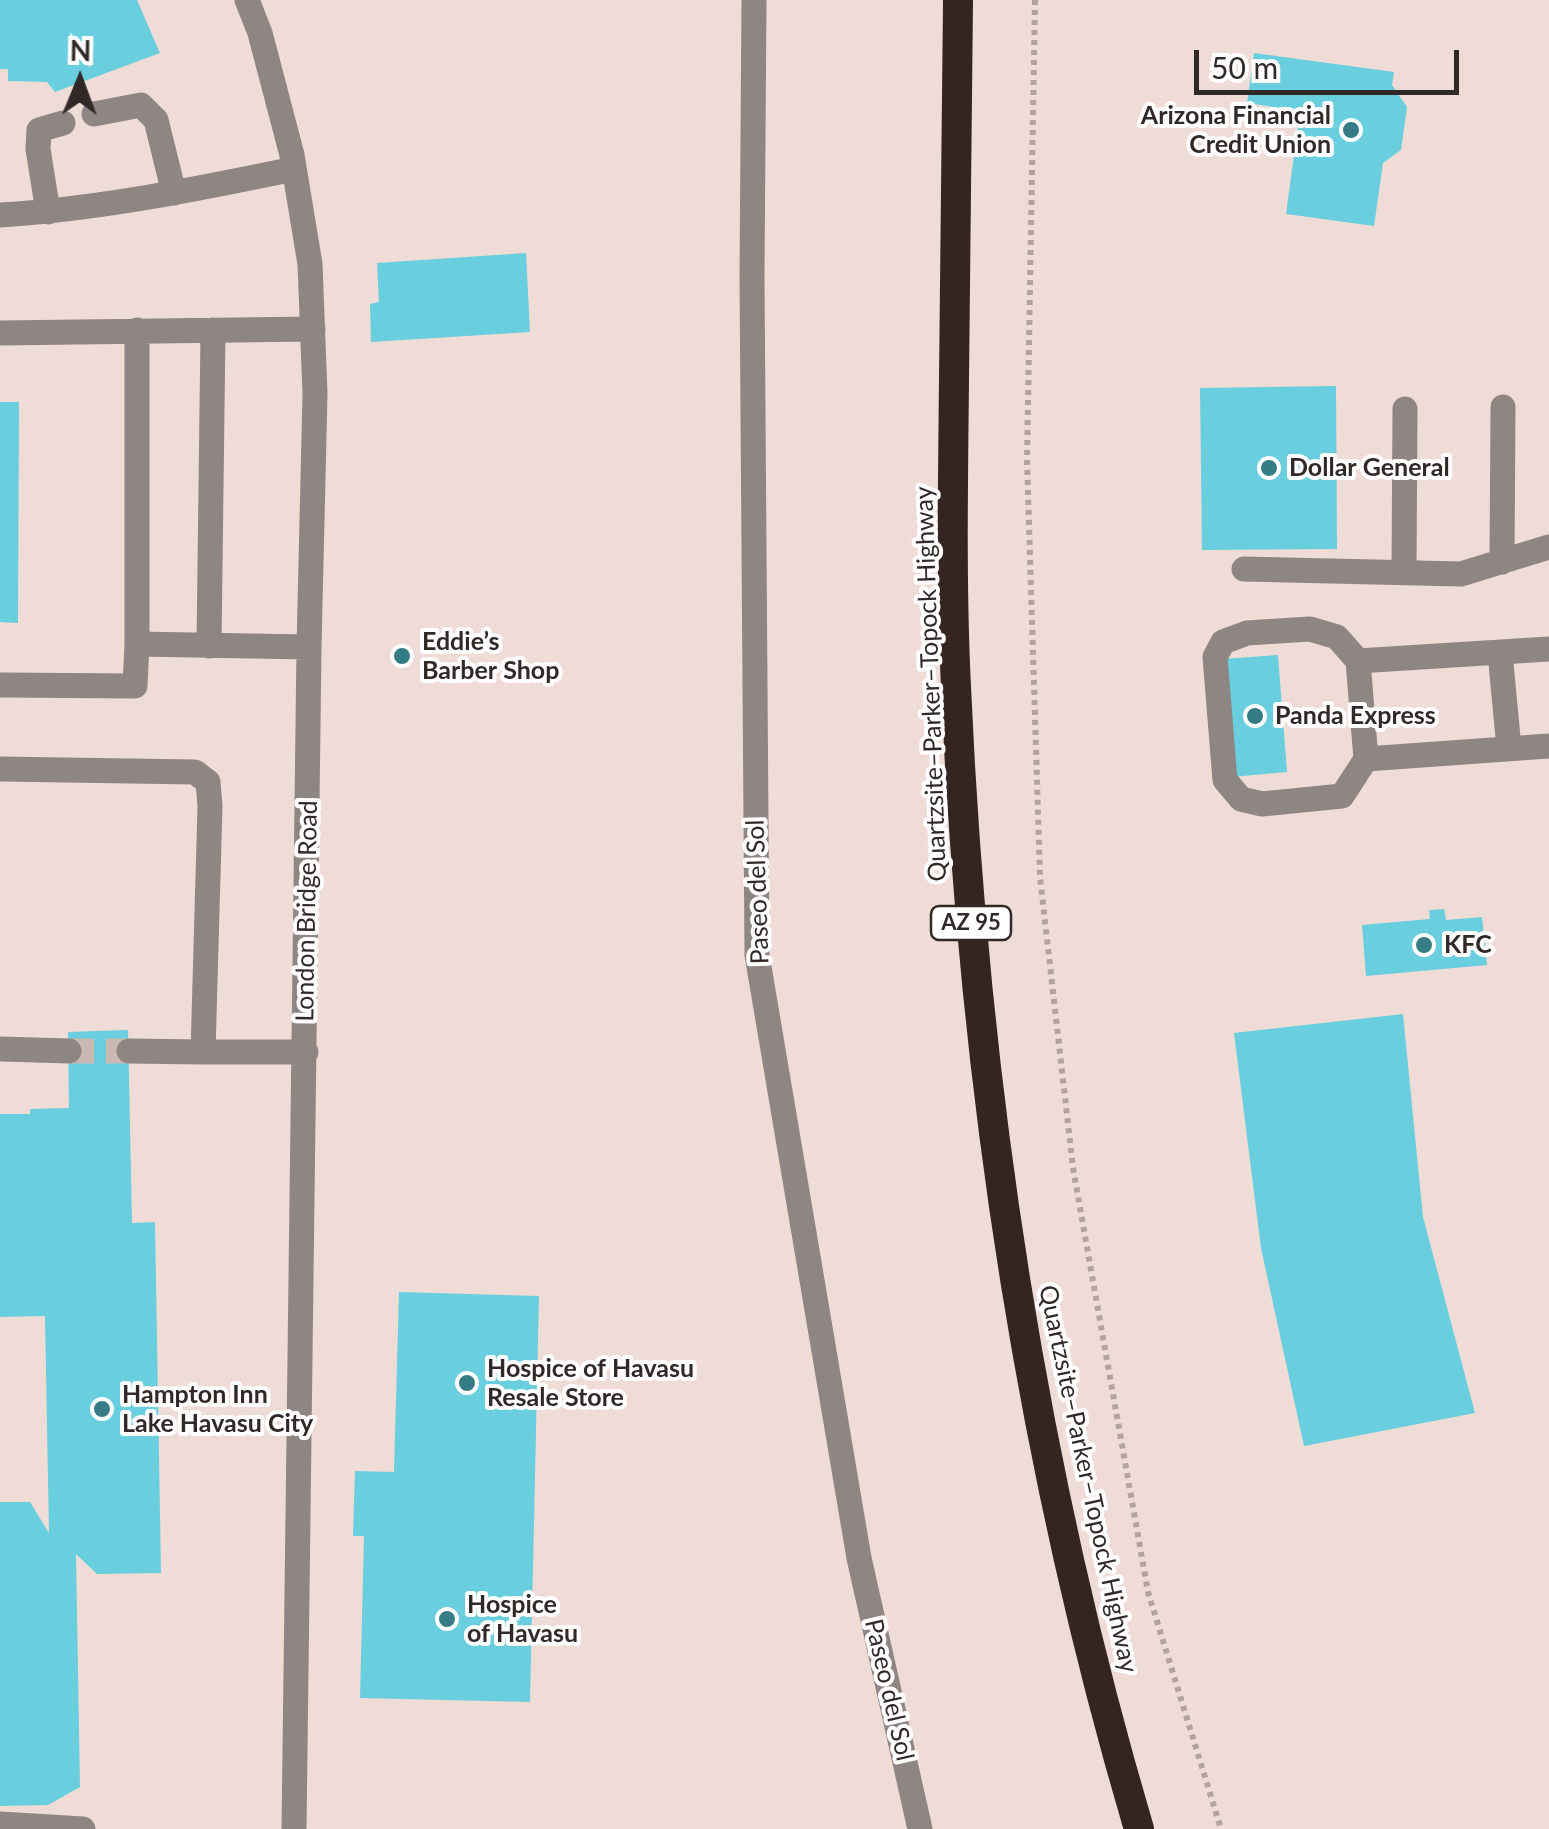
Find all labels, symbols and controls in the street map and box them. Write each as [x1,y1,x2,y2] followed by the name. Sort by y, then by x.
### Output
[30,30,130,130] north arrow
[1199,30,1464,92] scale bar
[69,33,92,67] text: N
[1211,49,1278,85] text: 50 m
[1141,101,1331,160] place label: Arizona Financial Credit Union
[1340,119,1362,141] marker: Arizona Financial Credit Union
[1289,453,1450,483] place label: Dollar General
[1258,457,1280,479] marker: Dollar General
[909,486,953,882] street label: Quartzsite–Parker–Topock Highway
[422,627,559,686] place label: Eddie’s Barber Shop
[391,645,413,667] marker: Eddie’s Barber Shop
[1275,701,1436,731] place label: Panda Express
[1244,705,1266,727] marker: Panda Express
[290,800,324,1022] street label: London Bridge Road
[740,819,776,965] street label: Paseo del Sol
[931,906,1011,940] road number: AZ 95
[1444,930,1492,960] place label: KFC
[1413,934,1435,956] marker: KFC
[1032,1283,1144,1675] street label: Quartzsite–Parker–Topock Highway
[487,1354,694,1413] place label: Hospice of Havasu Resale Store
[456,1372,478,1394] marker: Hospice of Havasu Resale Store
[122,1380,313,1439] place label: Hampton Inn Lake Havasu City
[91,1398,113,1420] marker: Hampton Inn Lake Havasu City
[467,1590,578,1649] place label: Hospice of Havasu
[436,1608,458,1630] marker: Hospice of Havasu
[858,1616,920,1764] street label: Paseo del Sol

